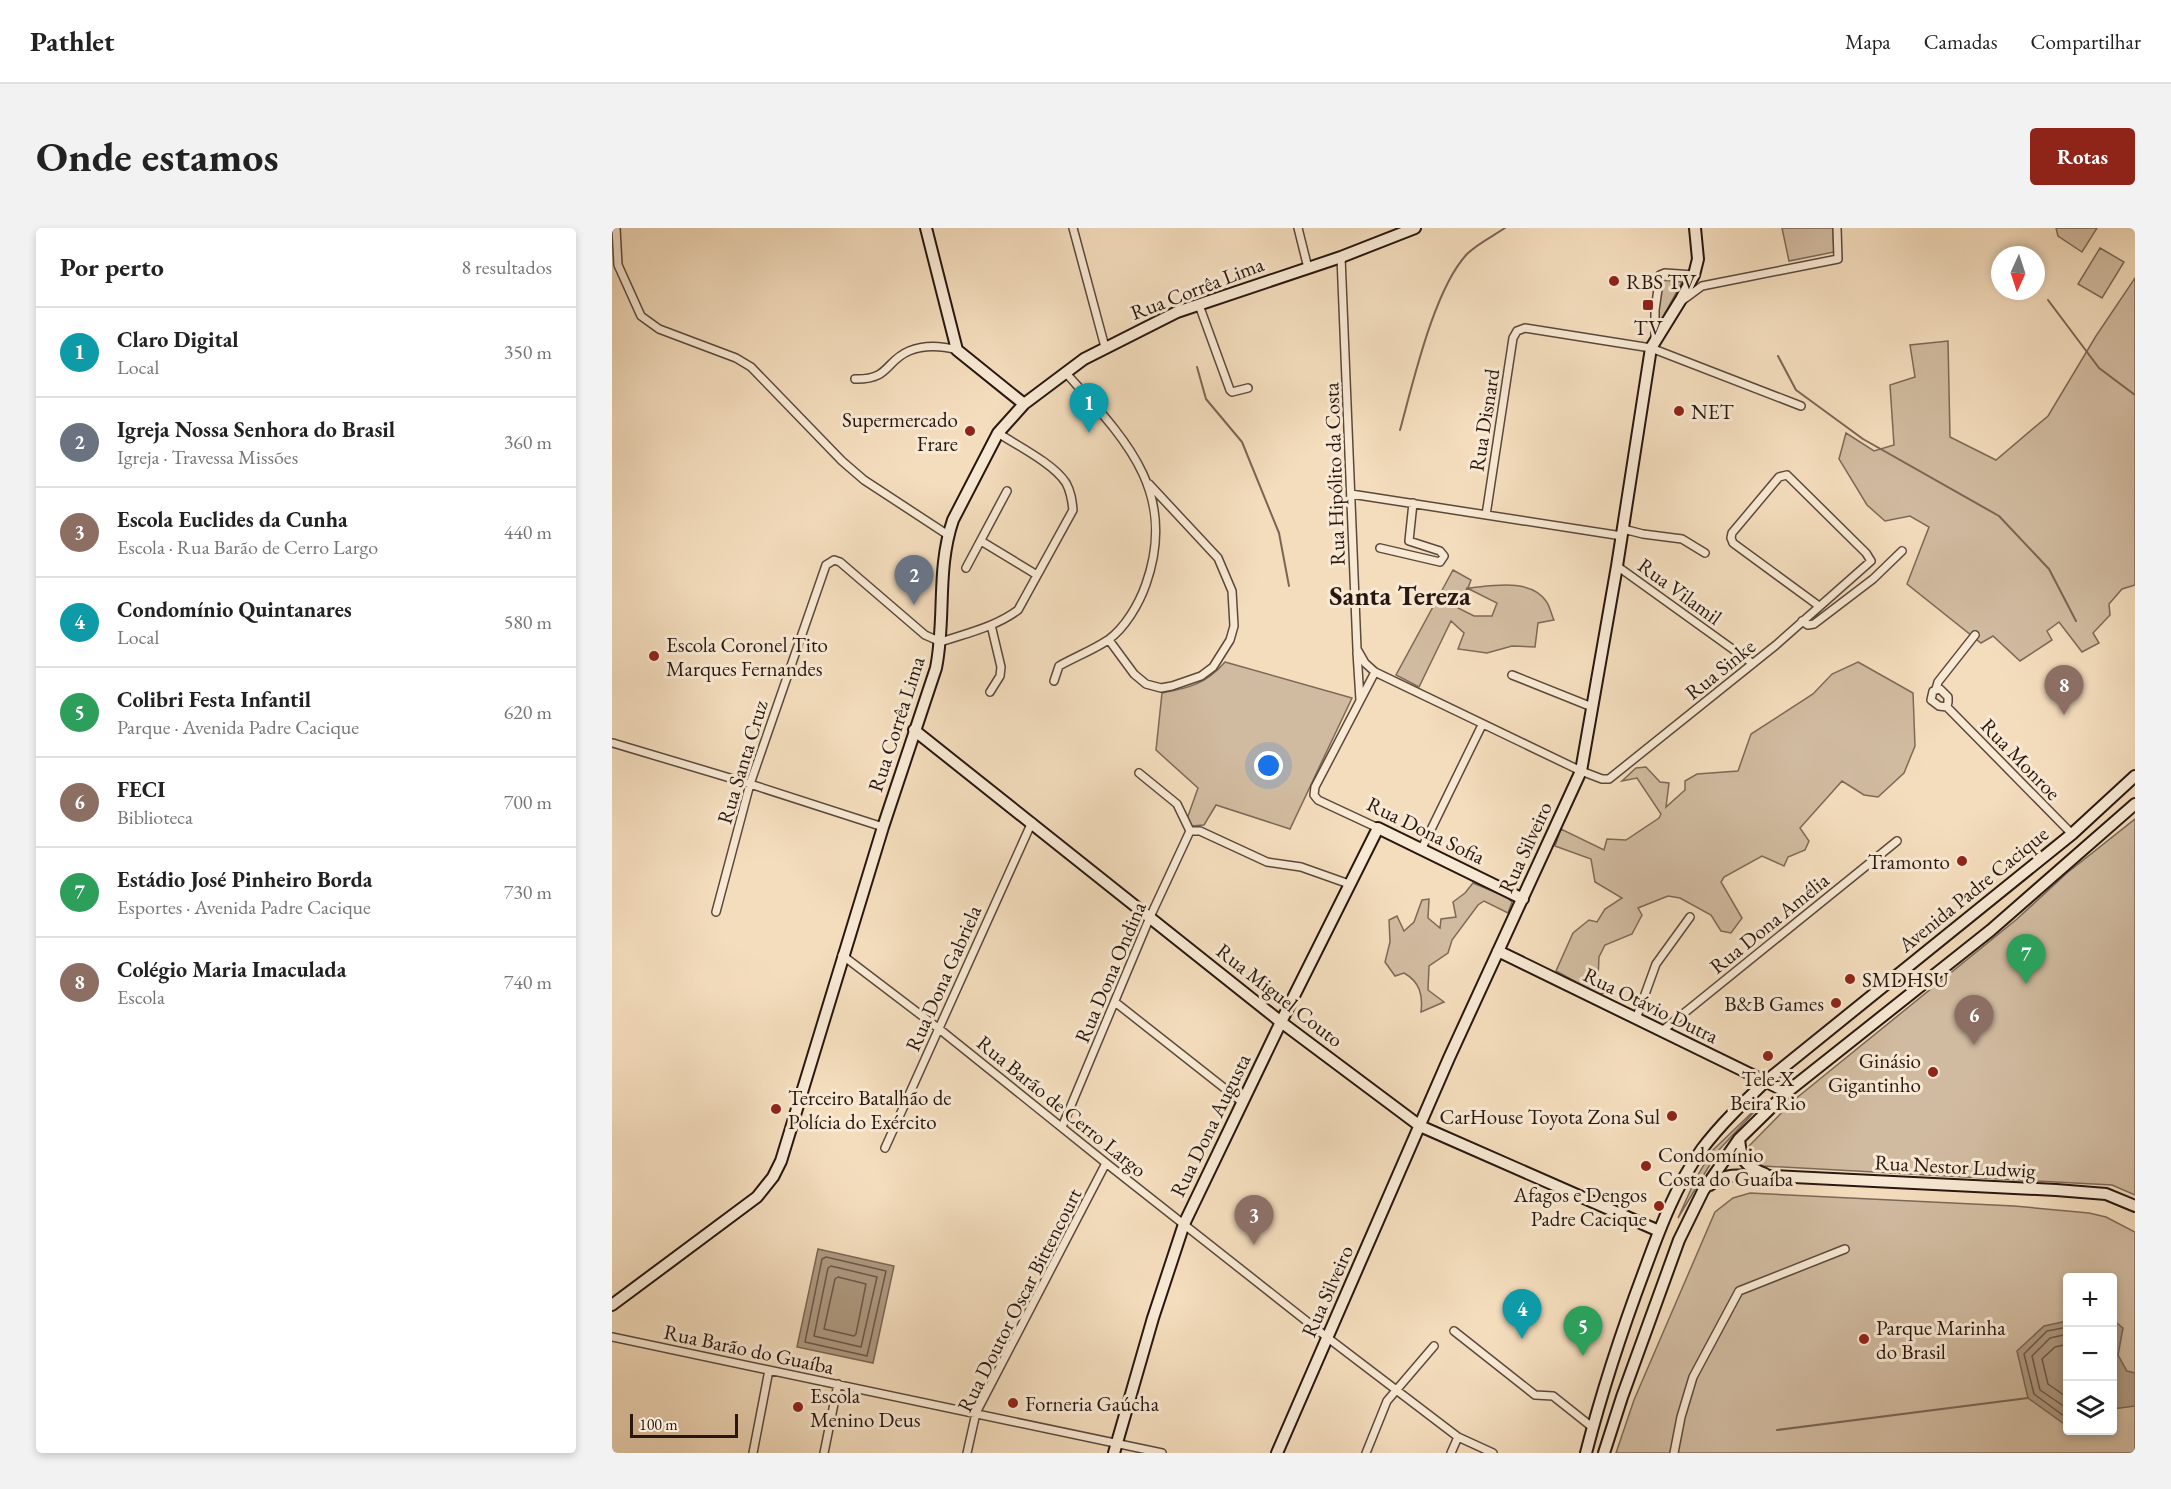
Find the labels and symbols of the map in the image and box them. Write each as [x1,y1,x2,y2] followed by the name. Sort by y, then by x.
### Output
[1991,246,2045,300] north arrow
[1126,250,1268,326] street label: Rua Corrêa Lima
[1626,268,1697,295] place label: RBS TV
[1607,274,1621,288] marker: RBS TV
[1641,298,1655,312] marker: TV
[1633,314,1663,341] place label: TV
[1463,366,1505,473] street label: Rua Disnard
[1317,381,1351,566] street label: Rua Hipólito da Costa
[1070,384,1108,433] pin: 1
[1691,398,1734,425] place label: NET
[1672,404,1686,418] marker: NET
[842,406,958,457] place label: Supermercado Frare
[963,424,977,438] marker: Supermercado Frare
[1633,551,1727,631] street label: Rua Vilamil
[894,556,934,605] pin: 2
[1329,578,1471,613] district label: Santa Tereza
[666,631,828,682] place label: Escola Coronel Tito Marques Fernandes
[1679,632,1761,706] street label: Rua Sinke
[647,649,661,663] marker: Escola Coronel Tito Marques Fernandes
[861,652,931,795] street label: Rua Corrêa Lima
[2044,666,2084,715] pin: 8
[710,697,774,827] street label: Rua Santa Cruz
[1975,712,2067,806] street label: Rua Monroe
[1254,751,1283,780] your location
[1363,790,1490,870] street label: Rua Dona Sofia
[1492,797,1558,897] street label: Rua Silveiro
[1892,820,2054,958] street label: Avenida Padre Cacique
[1868,848,1950,875] place label: Tramonto
[1955,854,1969,868] marker: Tramonto
[1704,866,1835,979] street label: Rua Dona Amélia
[1068,897,1152,1047] street label: Rua Dona Ondina
[899,900,987,1055] street label: Rua Dona Gabriela
[2006,934,2046,984] pin: 7
[1211,937,1349,1053] street label: Rua Miguel Couto
[1579,961,1724,1050] street label: Rua Otávio Dutra
[1862,966,1949,993] place label: SMDHSU
[1843,972,1857,986] marker: SMDHSU
[1724,990,1824,1017] place label: B&B Games
[1829,996,1843,1010] marker: B&B Games
[1954,996,1994,1045] pin: 6
[971,1029,1153,1183] street label: Rua Barão de Cerro Largo
[1828,1047,1921,1098] place label: Ginásio Gigantinho
[1164,1048,1257,1201] street label: Rua Dona Augusta
[1761,1049,1775,1063] marker: Tele-X Beira Rio
[1730,1065,1806,1116] place label: Tele-X Beira Rio
[1926,1065,1940,1079] marker: Ginásio Gigantinho
[788,1084,951,1135] place label: Terceiro Batalhão de Polícia do Exército
[769,1102,783,1116] marker: Terceiro Batalhão de Polícia do Exército
[1439,1103,1660,1130] place label: CarHouse Toyota Zona Sul
[1665,1109,1679,1123] marker: CarHouse Toyota Zona Sul
[1658,1141,1794,1192] place label: Condomínio Costa do Guaíba
[1874,1148,2037,1184] street label: Rua Nestor Ludwig
[1639,1159,1653,1173] marker: Condomínio Costa do Guaíba
[1513,1181,1647,1232] place label: Afagos e Dengos Padre Cacique
[951,1183,1087,1417] street label: Rua Doutor Oscar Bittencourt
[1234,1196,1274,1245] pin: 3
[1652,1199,1666,1213] marker: Afagos e Dengos Padre Cacique
[1295,1241,1359,1341] street label: Rua Silveiro
[1502,1290,1542,1339] pin: 4
[1564,1306,1602,1356] pin: 5
[1876,1314,2006,1365] place label: Parque Marinha do Brasil
[661,1318,837,1380] street label: Rua Barão do Guaíba
[1857,1332,1871,1346] marker: Parque Marinha do Brasil
[810,1382,921,1433] place label: Escola Menino Deus
[1025,1390,1160,1417] place label: Forneria Gaúcha
[1006,1396,1020,1410] marker: Forneria Gaúcha
[791,1400,805,1414] marker: Escola Menino Deus
[630,1411,738,1438] scale bar

